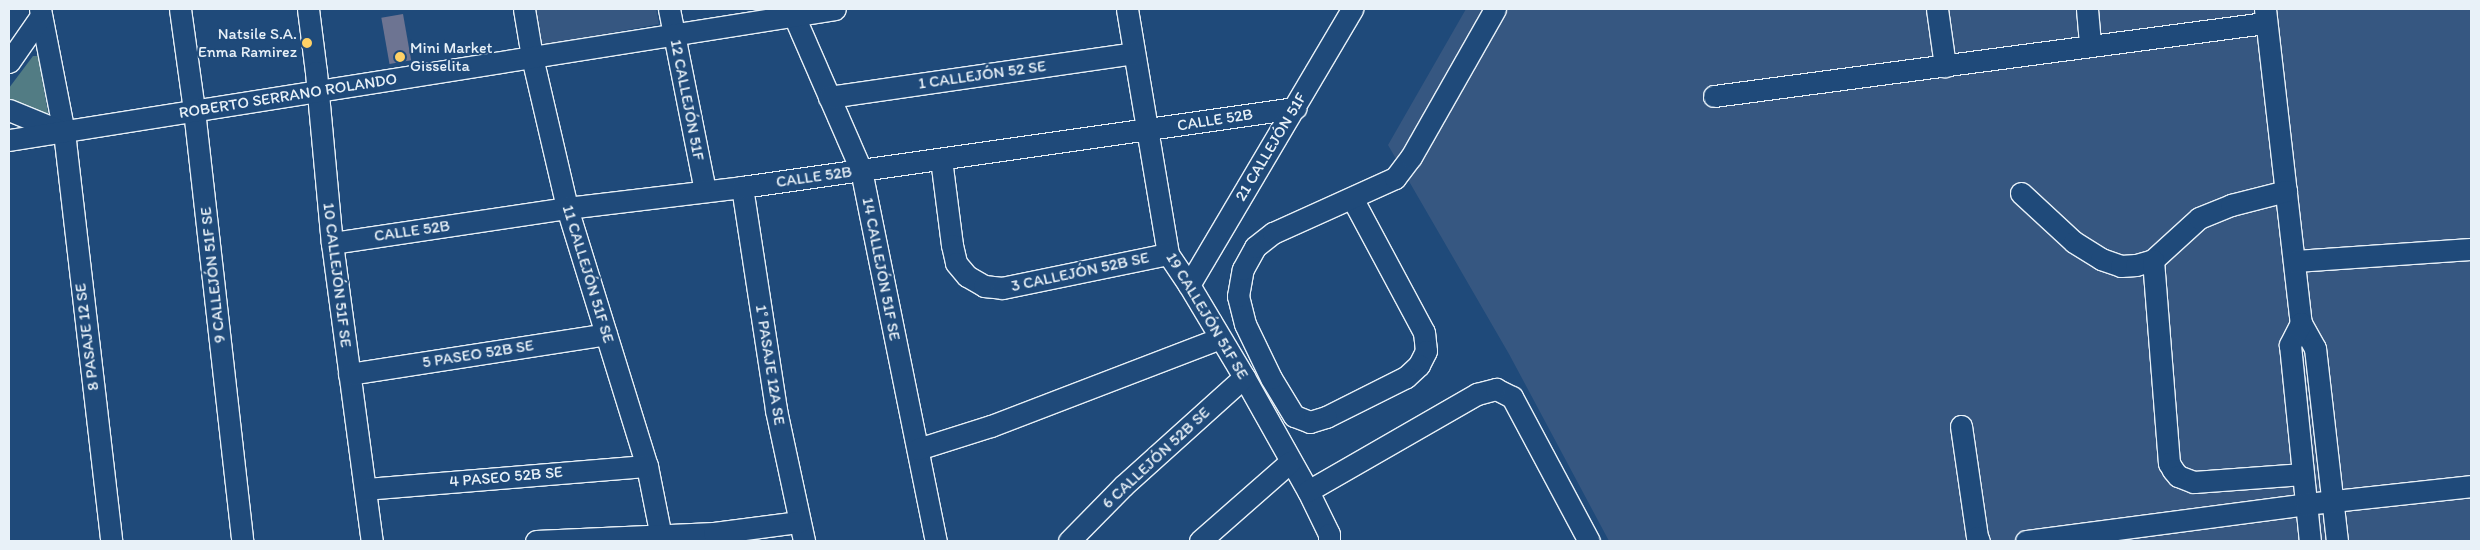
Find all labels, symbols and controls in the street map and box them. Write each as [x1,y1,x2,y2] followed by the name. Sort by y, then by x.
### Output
[198,24,297,62] place label: Natsile S.A. Enma Ramirez
[301,37,313,49] marker: Natsile S.A. Enma Ramirez
[410,38,492,76] place label: Mini Market Gisselita
[666,38,708,162] street label: 12 CALLEJÓN 51F
[394,51,406,63] marker: Mini Market Gisselita
[917,57,1047,93] street label: 1 CALLEJÓN 52 SE
[178,69,398,123] street label: ROBERTO SERRANO ROLANDO
[1231,89,1311,205] street label: 21 CALLEJÓN 51F
[1176,105,1254,135] street label: CALLE 52B
[775,162,853,192] street label: CALLE 52B
[858,196,904,342] street label: 14 CALLEJÓN 51F SE
[319,201,355,349] street label: 10 CALLEJÓN 51F SE
[558,203,618,345] street label: 11 CALLEJÓN 51F SE
[196,206,230,344] street label: 9 CALLEJÓN 51F SE
[373,216,451,246] street label: CALLE 52B
[1009,248,1151,296] street label: 3 CALLEJÓN 52B SE
[1162,249,1252,383] street label: 19 CALLEJÓN 51F SE
[71,282,103,392] street label: 8 PASAJE 12 SE
[751,303,789,427] street label: 1° PASAJE 12A SE
[421,336,535,372] street label: 5 PASEO 52B SE
[1098,403,1214,513] street label: 6 CALLEJÓN 52B SE
[448,462,564,492] street label: 4 PASEO 52B SE

